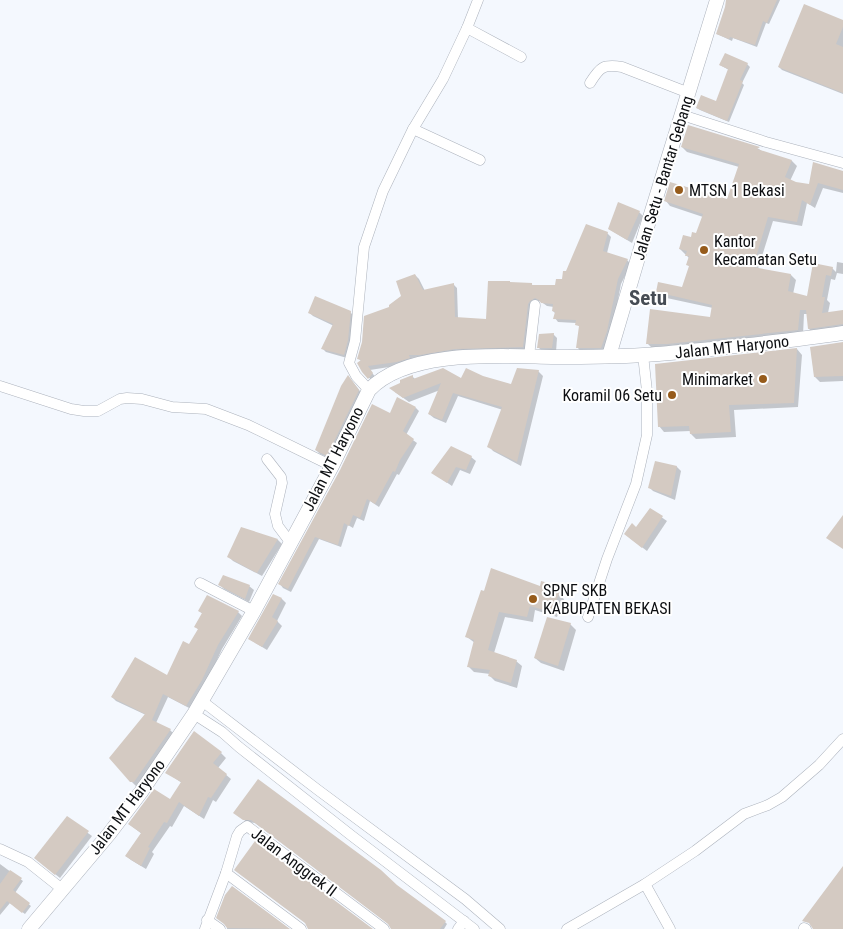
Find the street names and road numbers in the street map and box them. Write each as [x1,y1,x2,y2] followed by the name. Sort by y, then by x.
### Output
[629,93,697,263] street label: Jalan Setu - Bantar Gebang
[674,332,790,362] street label: Jalan MT Haryono
[299,404,367,514] street label: Jalan MT Haryono
[85,755,169,859] street label: Jalan MT Haryono
[248,824,340,900] street label: Jalan Anggrek II

